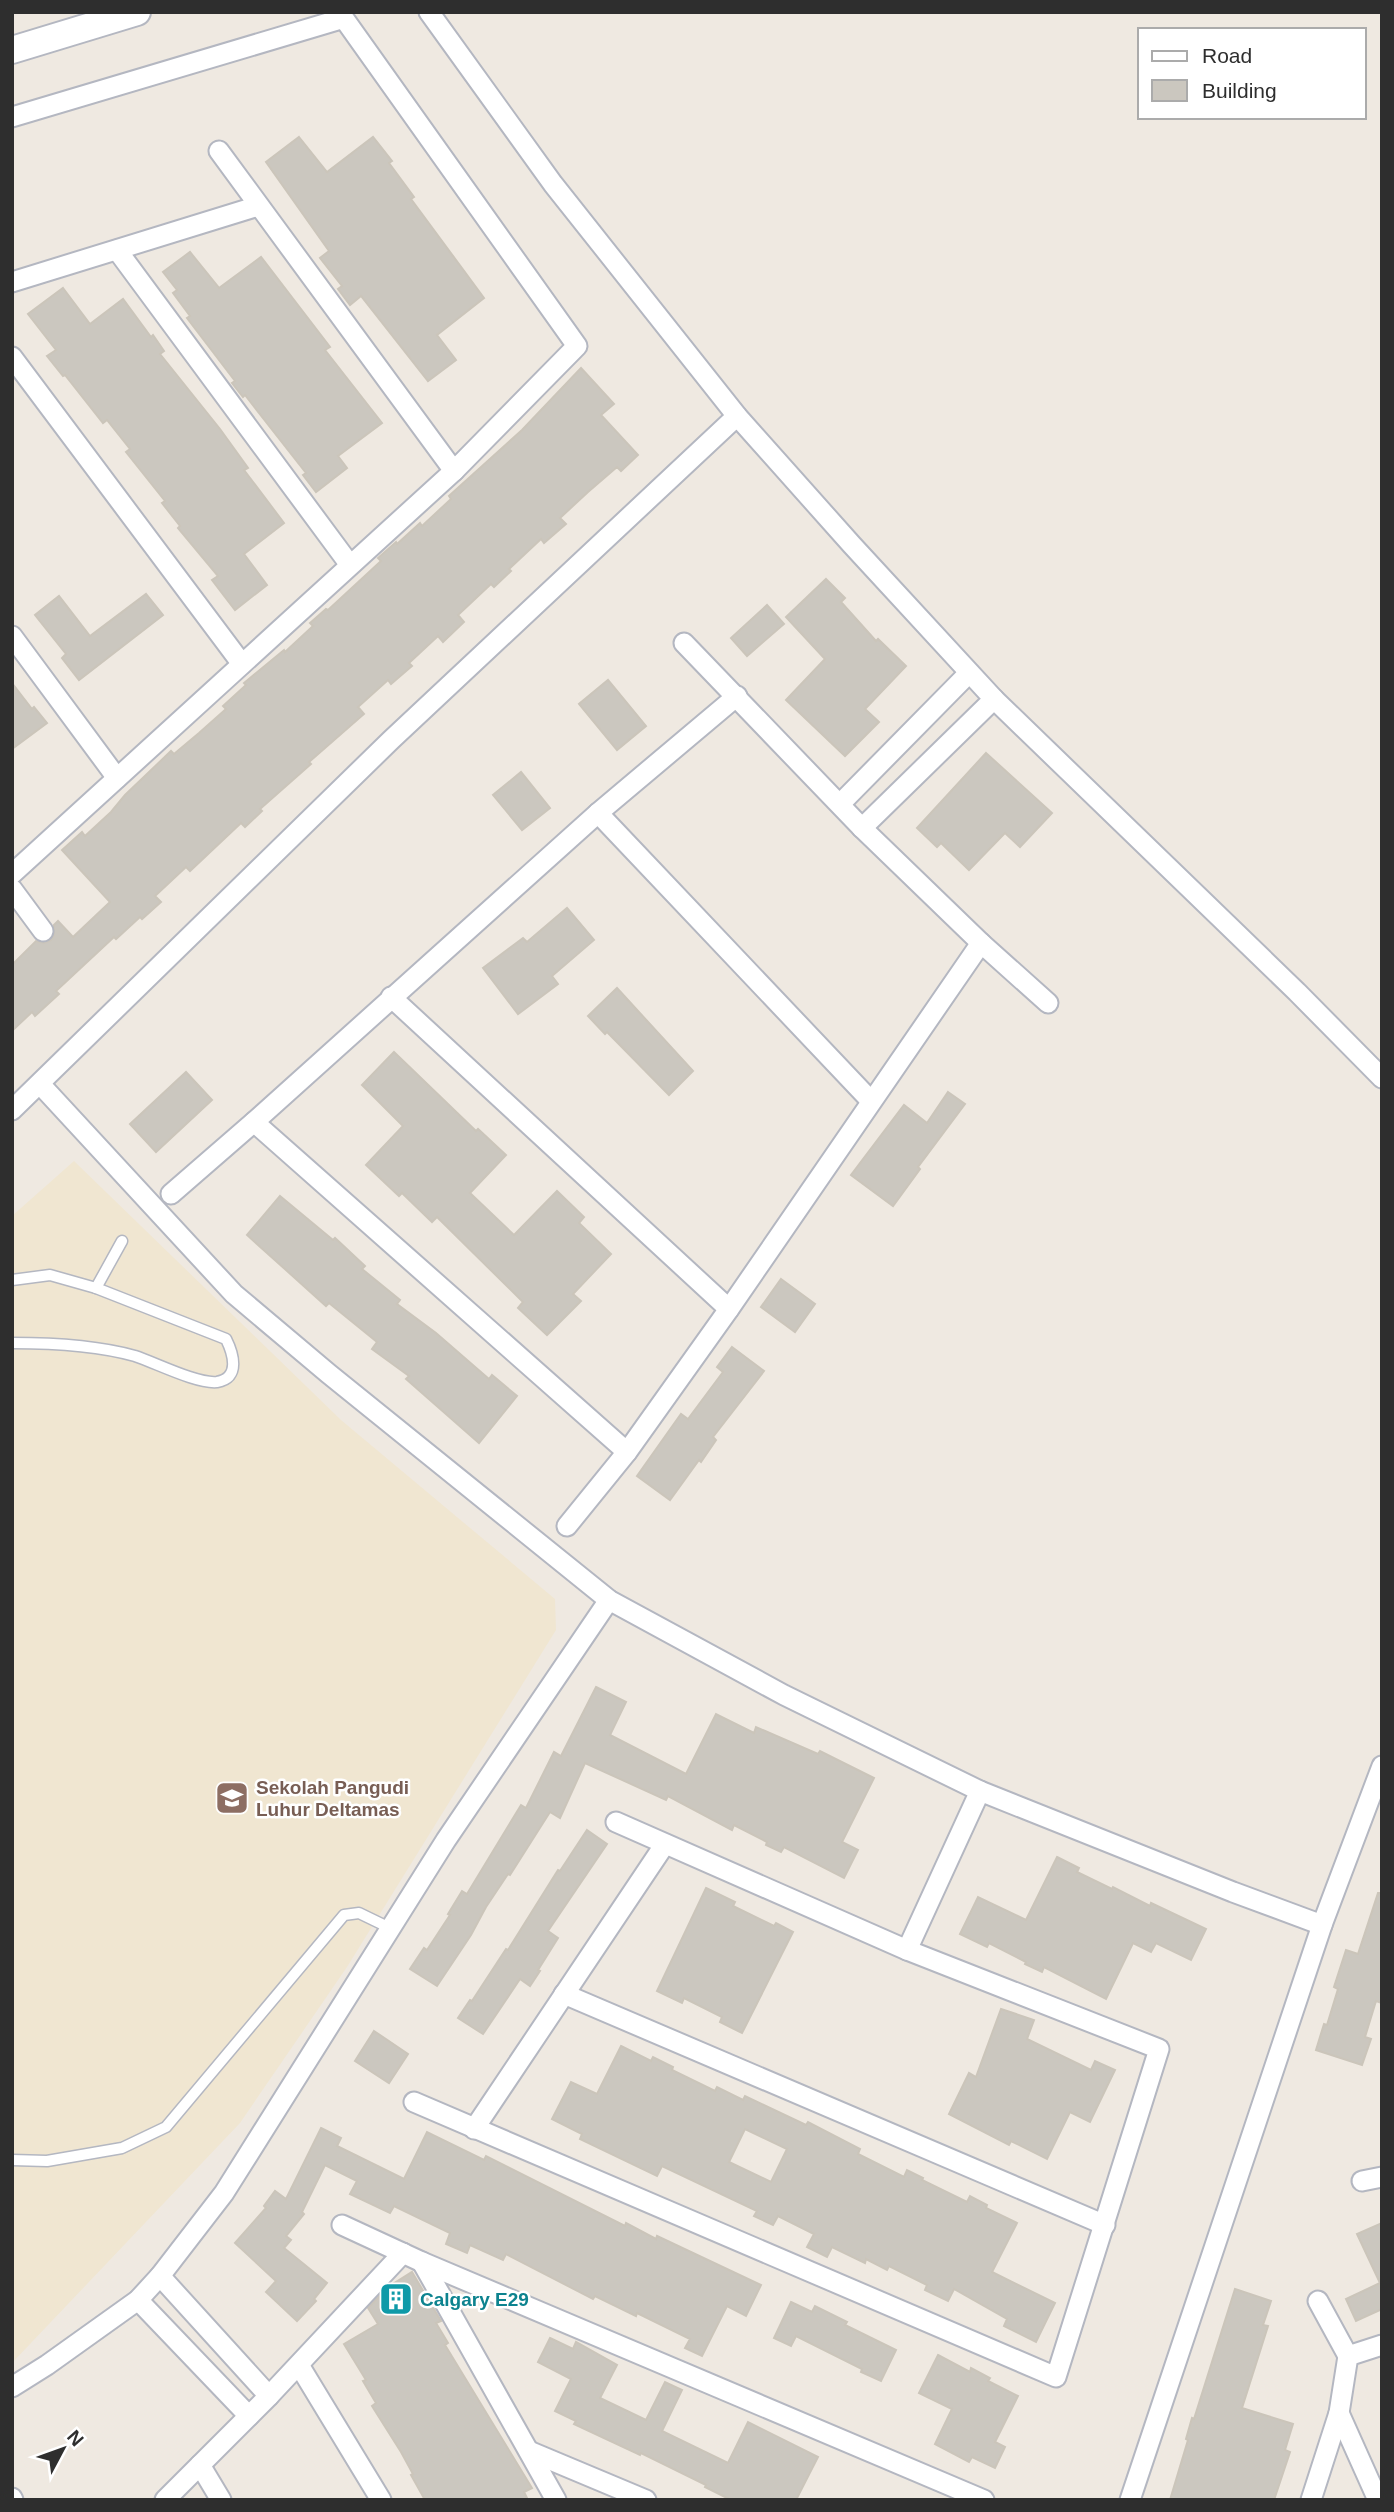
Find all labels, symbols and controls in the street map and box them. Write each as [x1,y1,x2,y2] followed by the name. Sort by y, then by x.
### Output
[1138,28,1366,119] legend
[1202,44,1252,67] text: Road
[1202,79,1277,102] text: Building
[256,1777,409,1820] place label: Sekolah Pangudi Luhur Deltamas
[213,1779,251,1817] school or university icon: Sekolah Pangudi Luhur Deltamas
[377,2280,415,2318] building icon: Calgary E29
[420,2289,529,2310] place label: Calgary E29
[28,2414,98,2484] north arrow
[63,2426,88,2450] text: N

